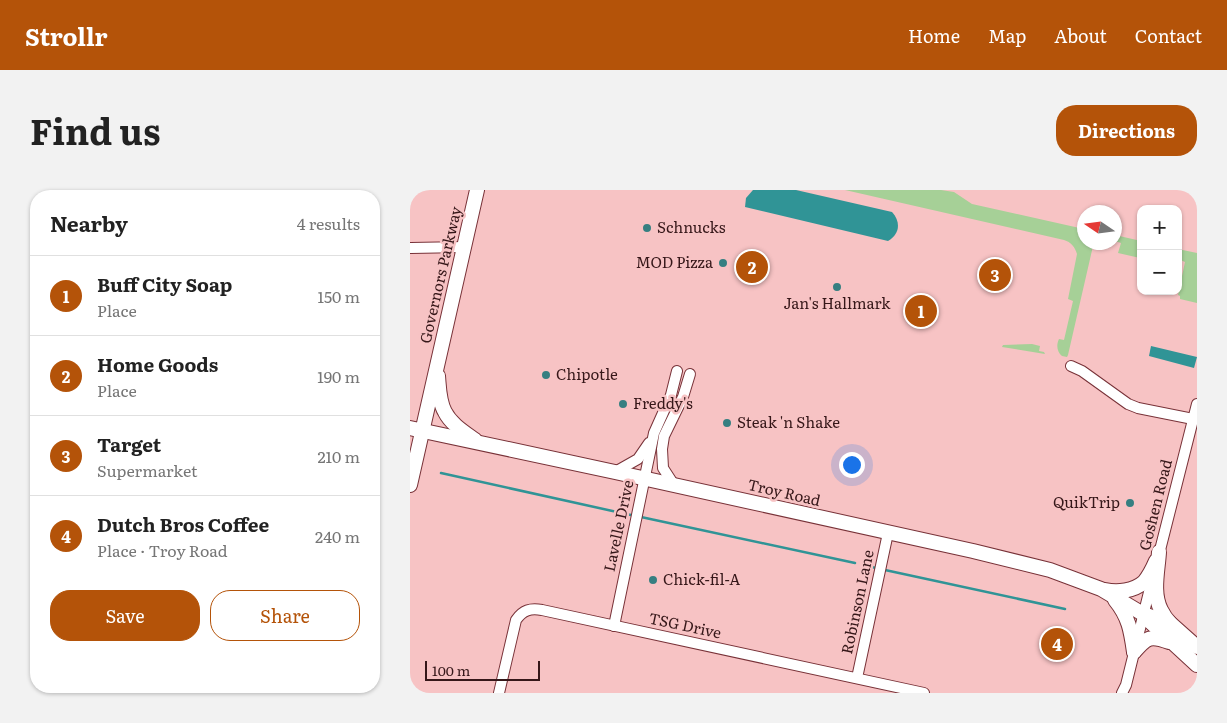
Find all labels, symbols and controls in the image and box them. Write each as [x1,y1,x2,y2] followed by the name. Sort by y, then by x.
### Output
[25,18,108,53] text: Strollr
[908,22,960,49] text: Home
[988,22,1026,49] text: Map
[1054,22,1107,49] text: About
[1135,22,1202,49] text: Contact
[30,104,160,156] text: Find us
[1056,105,1197,156] button: Directions
[413,204,467,345] street label: Governors Parkway
[1077,205,1122,250] north arrow
[1137,205,1182,295] map controls
[1137,205,1182,250] button: +
[50,207,128,238] text: Nearby
[297,211,360,235] text: 4 results
[657,215,726,238] place label: Schnucks
[641,222,653,234] marker: Schnucks
[736,248,768,286] pin: 2
[636,250,714,273] place label: MOD Pizza
[1137,250,1182,295] button: −
[979,256,1011,294] pin: 3
[717,257,729,269] marker: MOD Pizza
[97,270,232,298] text: Buff City Soap
[831,281,843,293] marker: Jan's Hallmark
[63,284,69,308] text: 1
[317,284,360,308] text: 150 m
[784,291,891,314] place label: Jan's Hallmark
[905,292,937,330] pin: 1
[97,298,137,322] text: Place
[97,350,218,378] text: Home Goods
[556,362,618,385] place label: Chipotle
[62,364,70,388] text: 2
[317,364,360,388] text: 190 m
[540,369,552,381] marker: Chipotle
[97,378,137,402] text: Place
[633,391,693,414] place label: Freddy's
[617,398,629,410] marker: Freddy's
[737,410,840,433] place label: Steak 'n Shake
[721,417,733,429] marker: Steak 'n Shake
[97,430,161,458] text: Target
[62,444,70,468] text: 3
[317,444,360,468] text: 210 m
[839,452,865,478] your location
[1132,457,1177,553] street label: Goshen Road
[97,458,197,482] text: Supermarket
[746,472,823,511] street label: Troy Road
[597,478,639,574] street label: Lavelle Drive
[1053,490,1120,513] place label: QuikTrip
[1124,497,1136,509] marker: QuikTrip
[97,510,269,538] text: Dutch Bros Coffee
[61,524,71,548] text: 4
[315,524,360,548] text: 240 m
[97,538,228,562] text: Place · Troy Road
[834,547,879,656] street label: Robinson Lane
[663,567,740,590] place label: Chick-fil-A
[647,574,659,586] marker: Chick-fil-A
[50,590,200,641] button: Save
[210,590,360,641] button: Share
[647,606,724,643] street label: TSG Drive
[1041,625,1073,663] pin: 4
[425,658,540,681] scale bar
[432,660,470,680] text: 100 m

